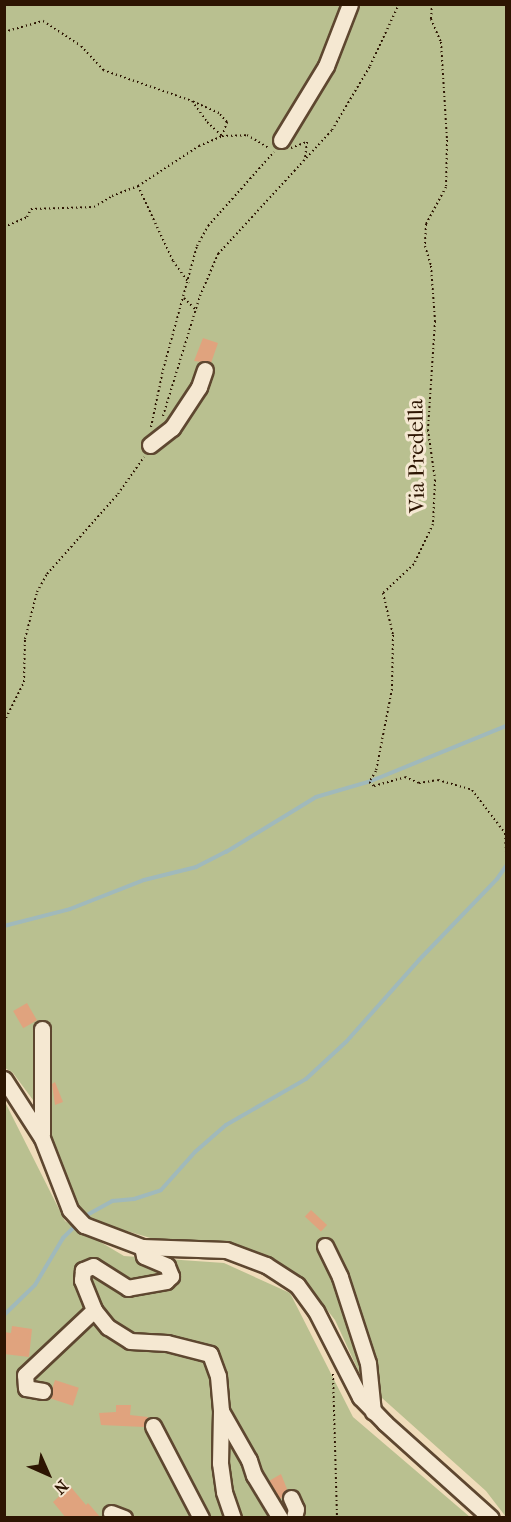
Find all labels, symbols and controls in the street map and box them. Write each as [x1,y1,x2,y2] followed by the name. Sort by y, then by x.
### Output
[403,399,431,513] street label: Via Predella
[18,1444,78,1504] north arrow
[50,1476,72,1498] text: N

